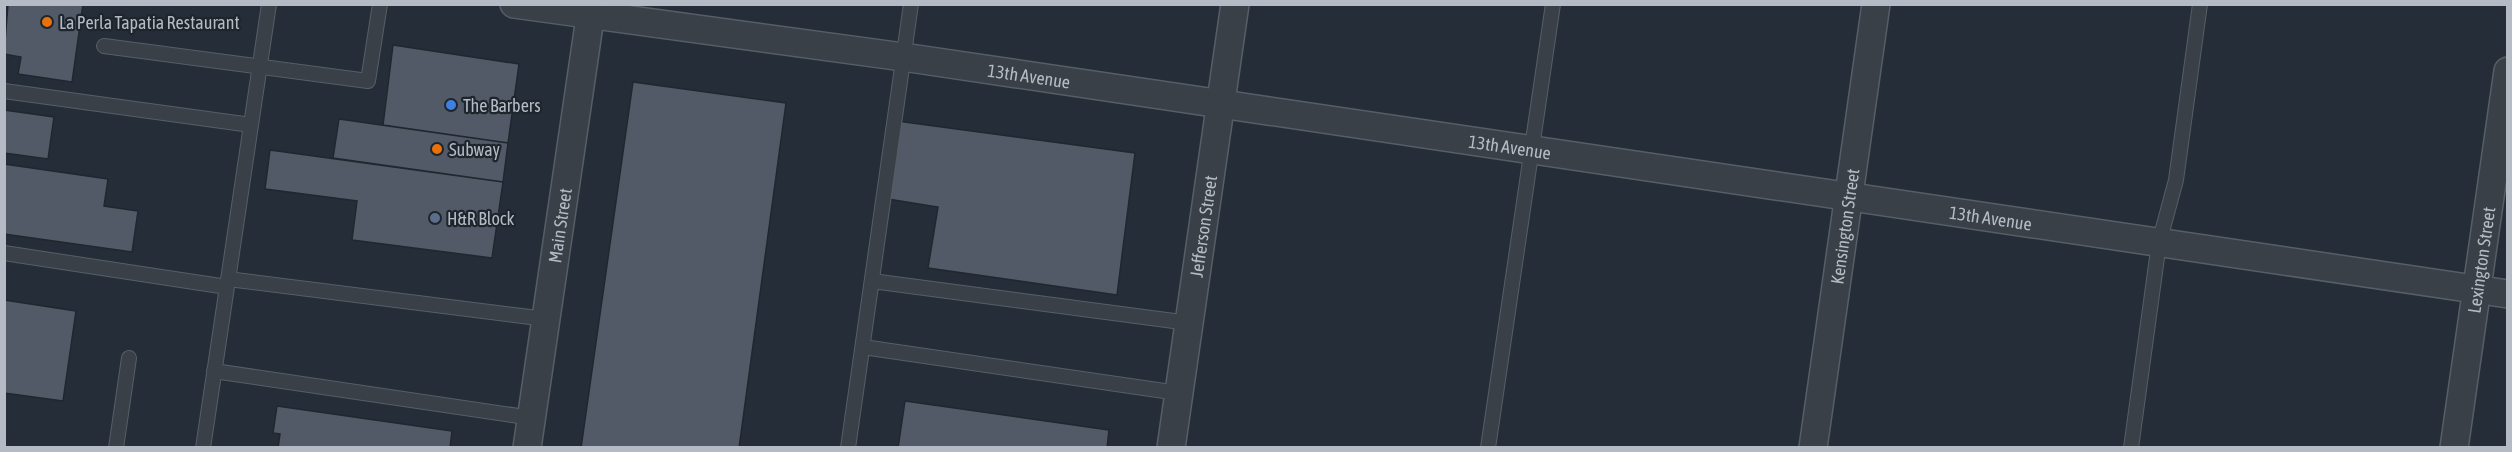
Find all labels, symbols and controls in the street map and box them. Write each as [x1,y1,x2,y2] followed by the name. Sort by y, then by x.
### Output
[59,12,240,33] place label: La Perla Tapatia Restaurant
[40,15,54,29] marker: La Perla Tapatia Restaurant
[986,59,1072,92] street label: 13th Avenue
[463,95,541,116] place label: The Barbers
[444,98,458,112] marker: The Barbers
[1467,130,1553,163] street label: 13th Avenue
[449,139,500,160] place label: Subway
[430,142,444,156] marker: Subway
[1826,167,1863,285] street label: Kensington Street
[1185,174,1221,279] street label: Jefferson Street
[544,187,575,264] street label: Main Street
[1948,201,2033,234] street label: 13th Avenue
[2463,205,2499,314] street label: Lexington Street
[447,208,515,229] place label: H&R Block
[428,211,442,225] marker: H&R Block

